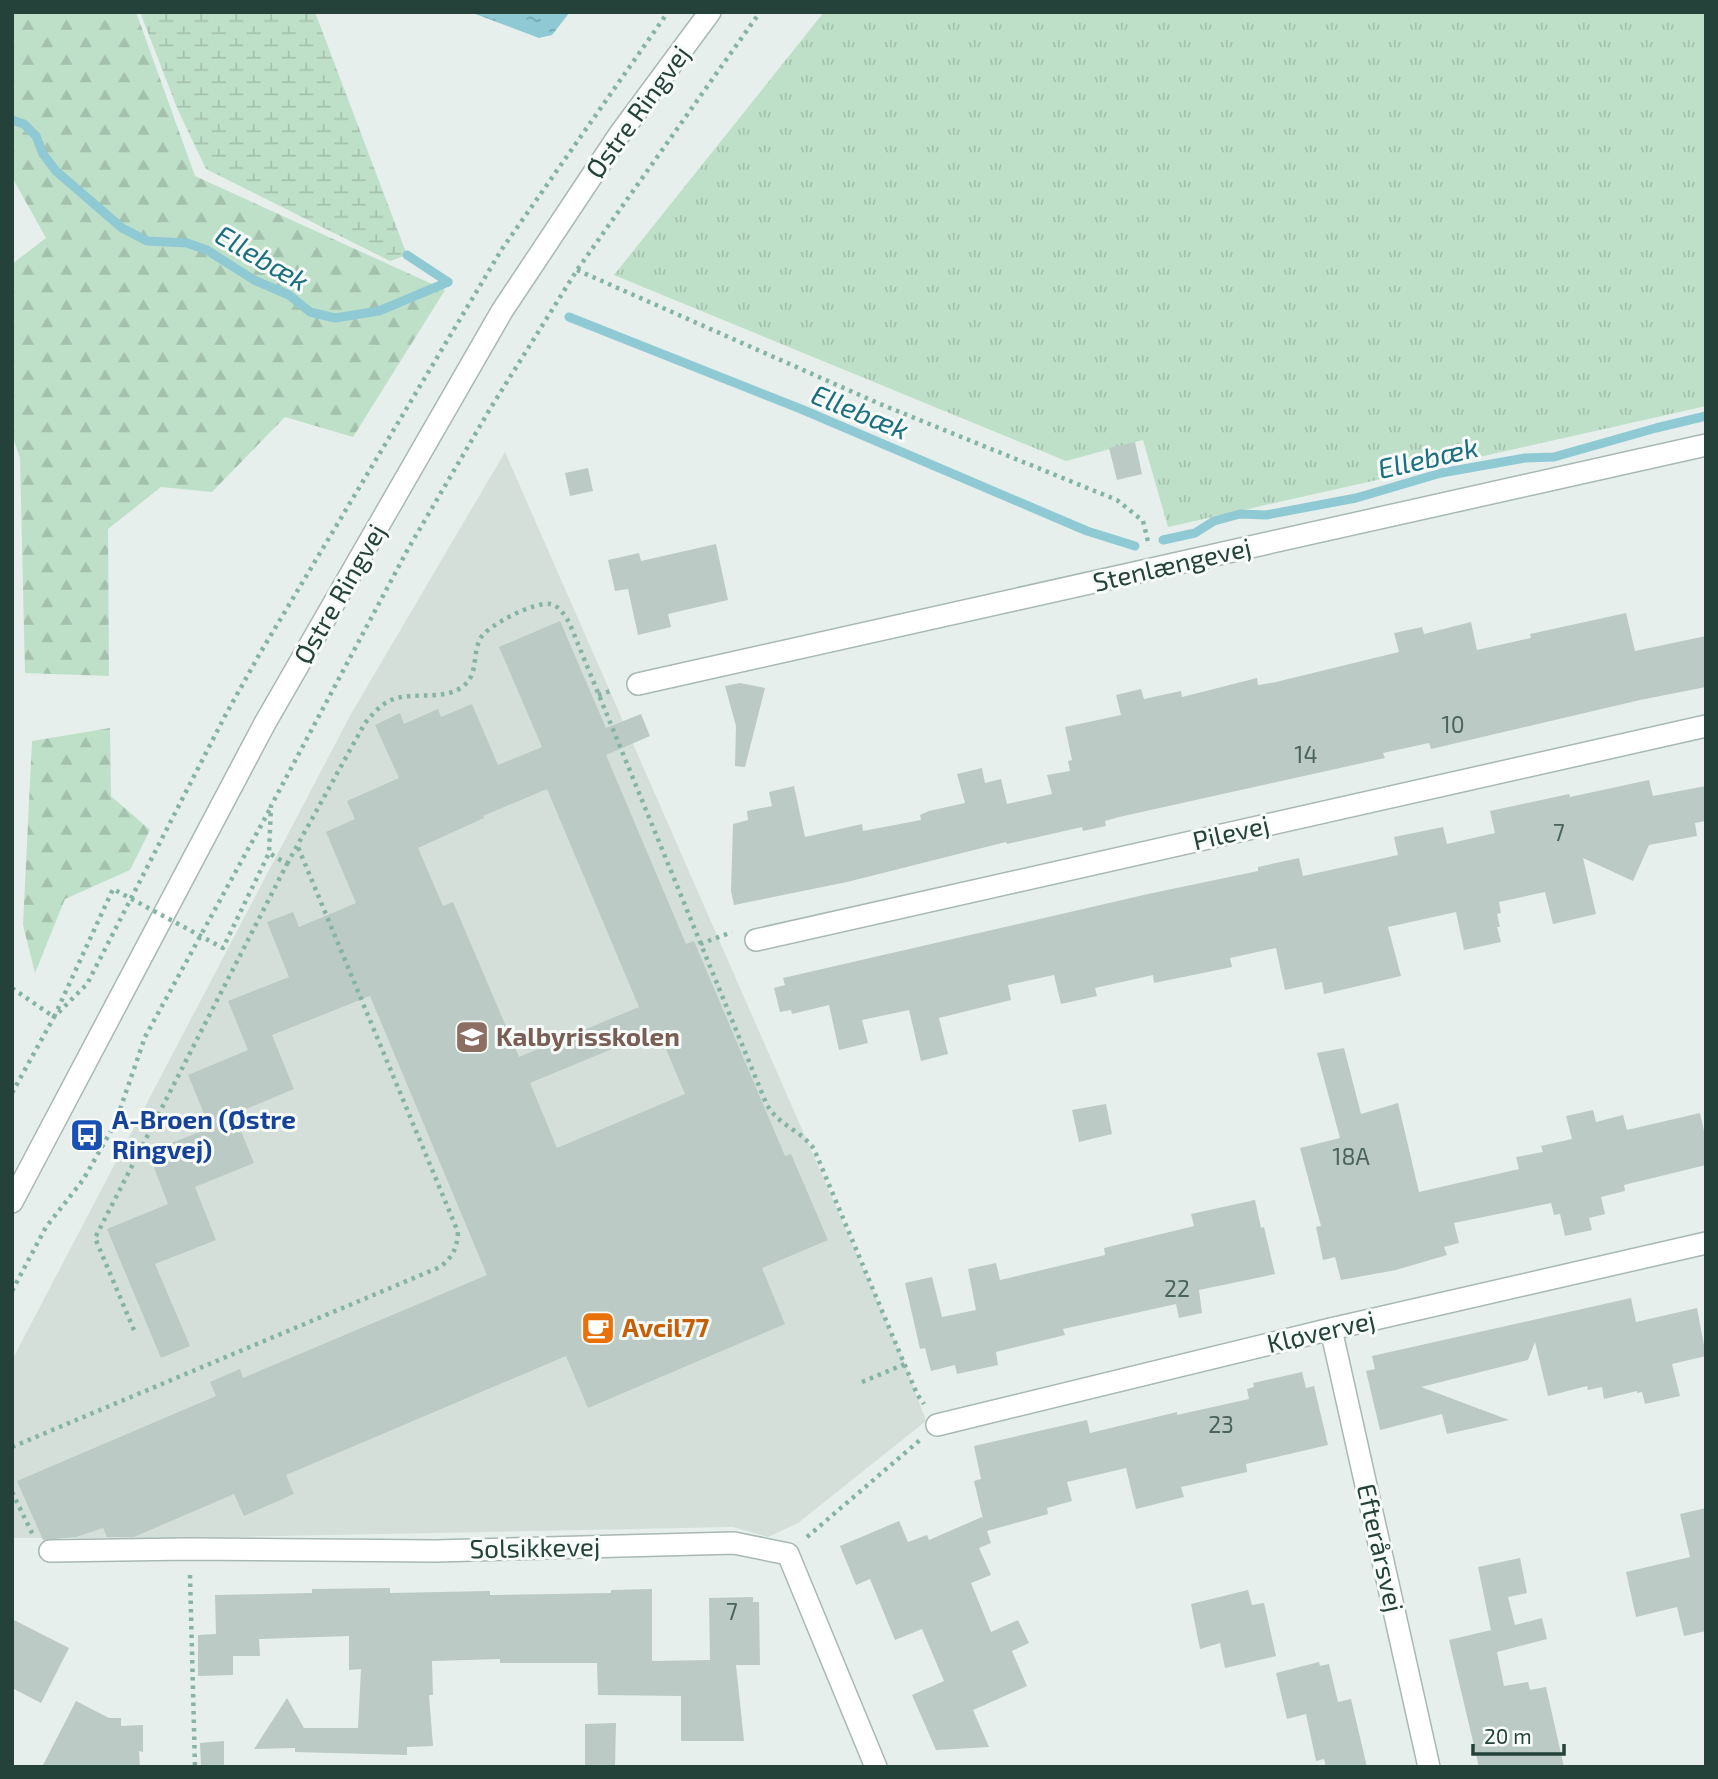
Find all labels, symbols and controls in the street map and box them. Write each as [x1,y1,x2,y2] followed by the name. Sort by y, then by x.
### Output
[578,39,695,184] street label: Østre Ringvej
[210,217,315,297] water label: Ellebæk
[807,376,914,446] water label: Ellebæk
[1374,429,1481,485] water label: Ellebæk
[286,518,391,669] street label: Østre Ringvej
[1090,530,1254,597] street label: Stenlængevej
[1441,710,1465,738] house number: 10
[1294,740,1318,768] house number: 14
[1189,808,1272,855] street label: Pilevej
[1553,818,1565,846] house number: 7
[453,1018,491,1056] school or university icon: Kalbyrisskolen
[496,1020,680,1052] place label: Kalbyrisskolen
[112,1103,296,1164] place label: A-Broen (Østre Ringvej)
[68,1116,106,1154] bus stop icon: A-Broen (Østre Ringvej)
[1332,1142,1370,1170] house number: 18A
[1164,1274,1190,1302] house number: 22
[1264,1303,1378,1358] street label: Kløvervej
[579,1309,617,1347] cafe icon: Avcil77
[622,1311,710,1342] place label: Avcil77
[1208,1410,1234,1438] house number: 23
[1352,1481,1411,1615] street label: Efterårsvej
[469,1530,601,1563] street label: Solsikkevej
[726,1597,738,1625] house number: 7
[1473,1712,1564,1756] scale bar
[1484,1723,1532,1748] text: 20 m

